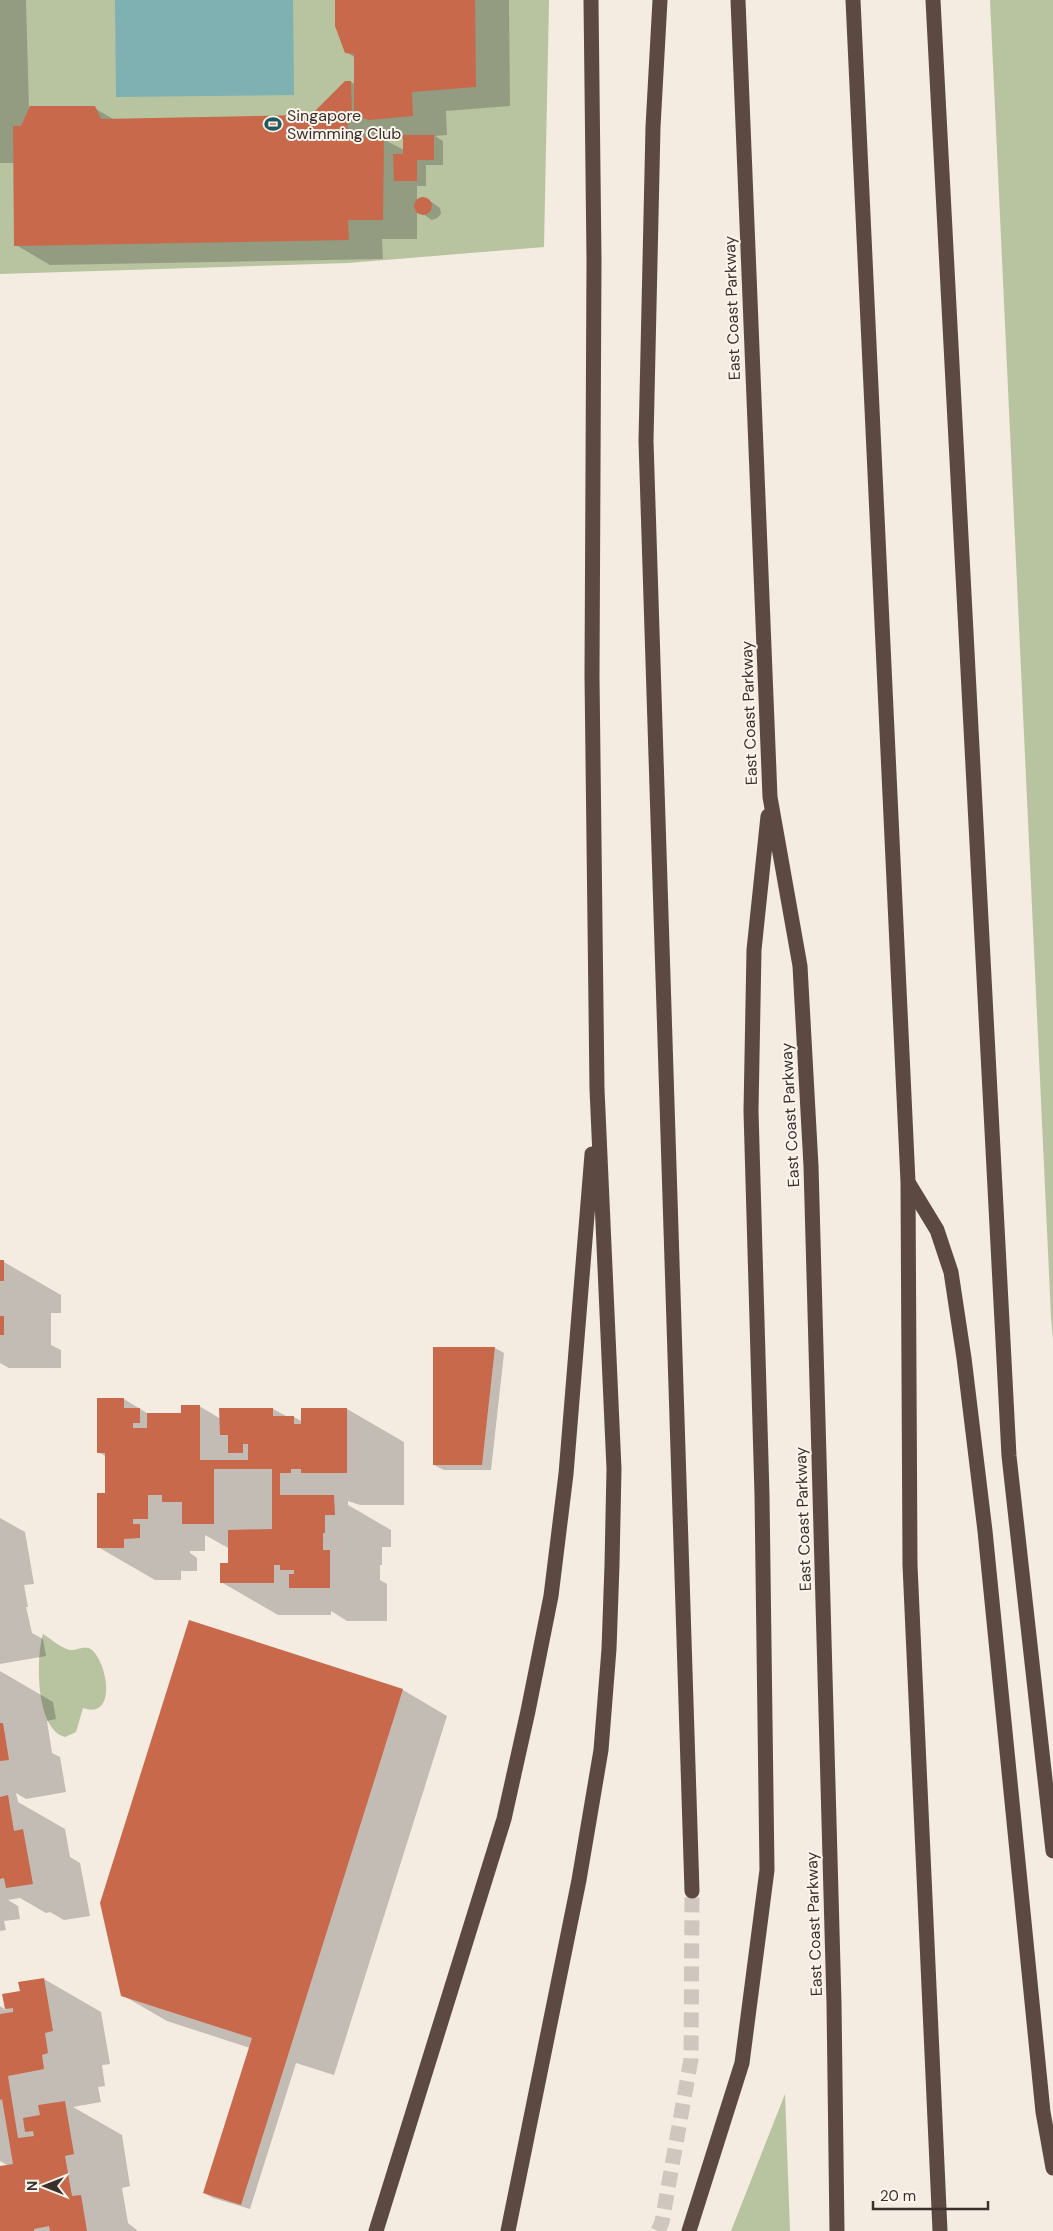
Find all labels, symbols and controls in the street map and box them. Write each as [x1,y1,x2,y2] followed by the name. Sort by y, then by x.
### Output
[287,105,401,144] place label: Singapore Swimming Club
[263,114,283,134] sports icon: Singapore Swimming Club
[719,235,745,381] street label: East Coast Parkway
[736,640,762,786] street label: East Coast Parkway
[776,1042,804,1188] street label: East Coast Parkway
[790,1446,816,1592] street label: East Coast Parkway
[801,1851,827,1997] street label: East Coast Parkway
[20,2161,70,2211] north arrow
[873,2178,988,2210] scale bar
[23,2181,41,2191] text: N
[880,2186,916,2206] text: 20 m

